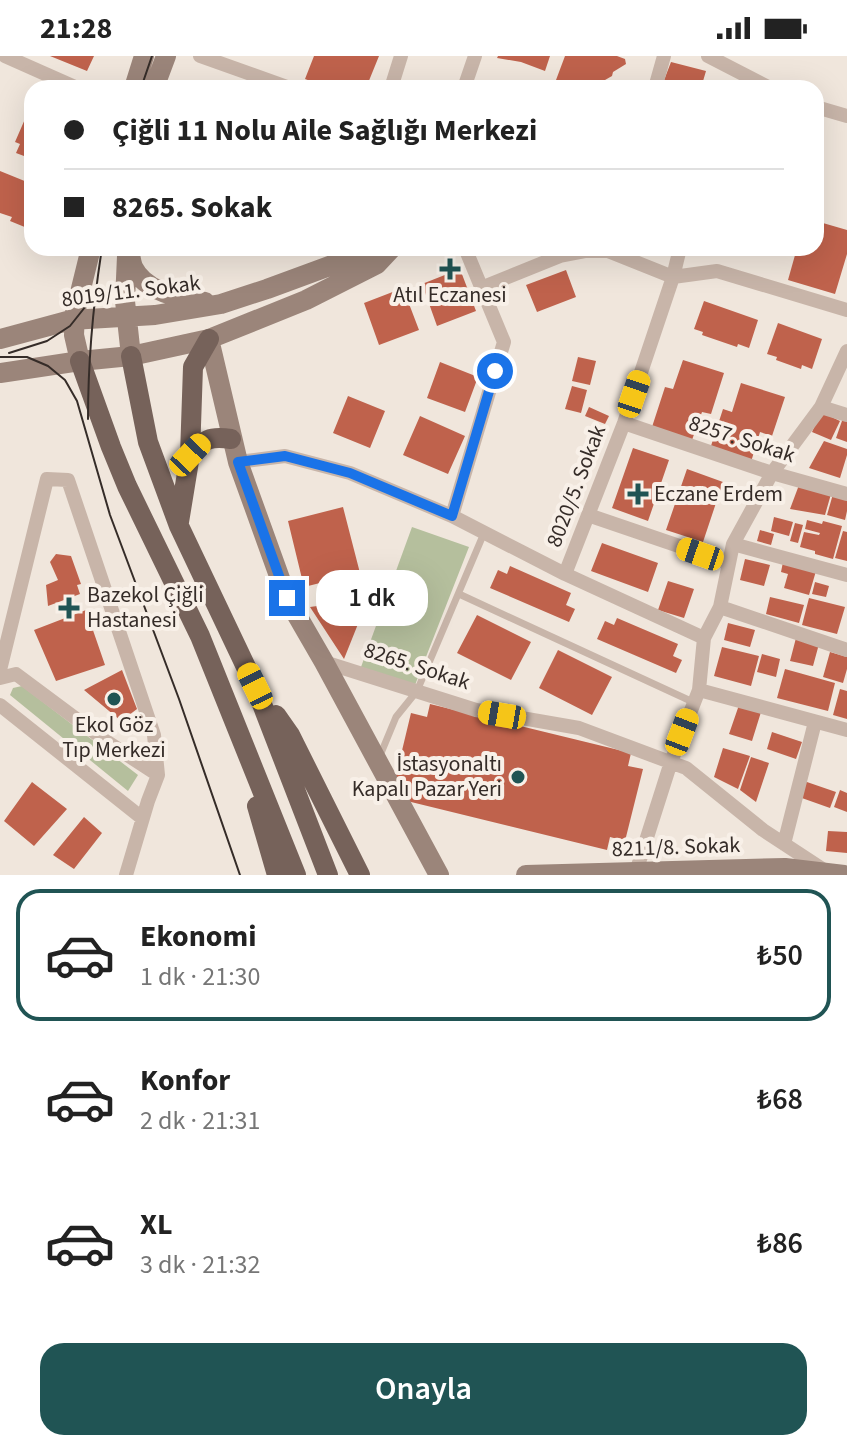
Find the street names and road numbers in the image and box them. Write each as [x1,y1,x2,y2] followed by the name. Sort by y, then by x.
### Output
[60,267,202,315] street label: 8019/11. Sokak
[685,407,799,471] street label: 8257. Sokak
[538,420,614,552] street label: 8020/5. Sokak
[360,634,474,698] street label: 8265. Sokak
[611,829,741,865] street label: 8211/8. Sokak

